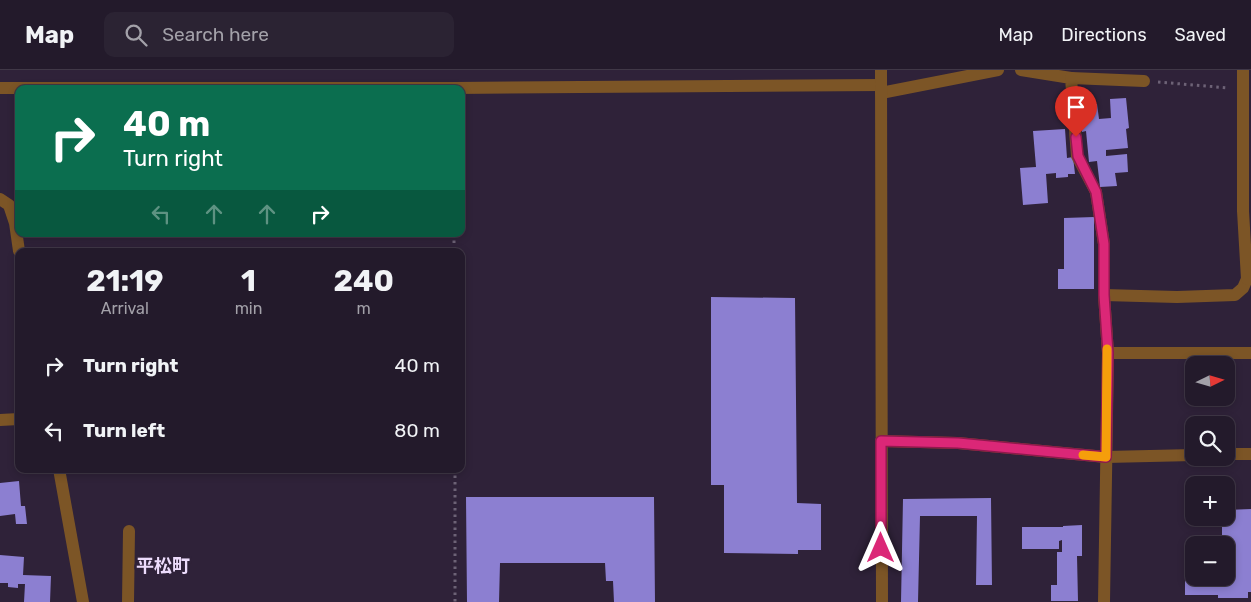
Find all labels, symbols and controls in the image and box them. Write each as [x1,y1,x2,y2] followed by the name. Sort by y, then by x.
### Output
[104,12,454,57] search box
[25,21,74,49] text: Map
[122,21,150,49] icon: search
[162,23,269,46] text: Search here
[998,24,1033,46] text: Map
[1061,24,1147,46] text: Directions
[1175,24,1226,46] text: Saved
[1055,86,1097,137] pin
[1062,93,1090,121] icon: arrive
[123,103,210,145] text: 40 m
[40,105,105,170] icon: right
[123,145,223,172] text: Turn right
[147,200,175,228] icon: left
[200,200,228,228] icon: ahead
[253,200,281,228] icon: ahead
[306,200,334,228] icon: right
[86,263,163,299] text: 21:19
[241,263,256,299] text: 1
[334,263,394,299] text: 240
[101,299,149,318] text: Arrival
[235,299,262,318] text: min
[357,299,371,318] text: m
[40,352,68,380] icon: right
[83,354,178,377] text: Turn right
[395,354,440,377] text: 40 m
[1185,356,1235,406] north arrow
[1185,356,1235,586] map controls
[1185,416,1235,466] button: search
[40,417,68,445] icon: left
[83,419,165,442] text: Turn left
[394,419,440,442] text: 80 m
[1185,476,1235,526] button: +
[854,521,906,573] position arrow
[1185,536,1235,586] button: −
[136,555,190,577] district label: 平松町

